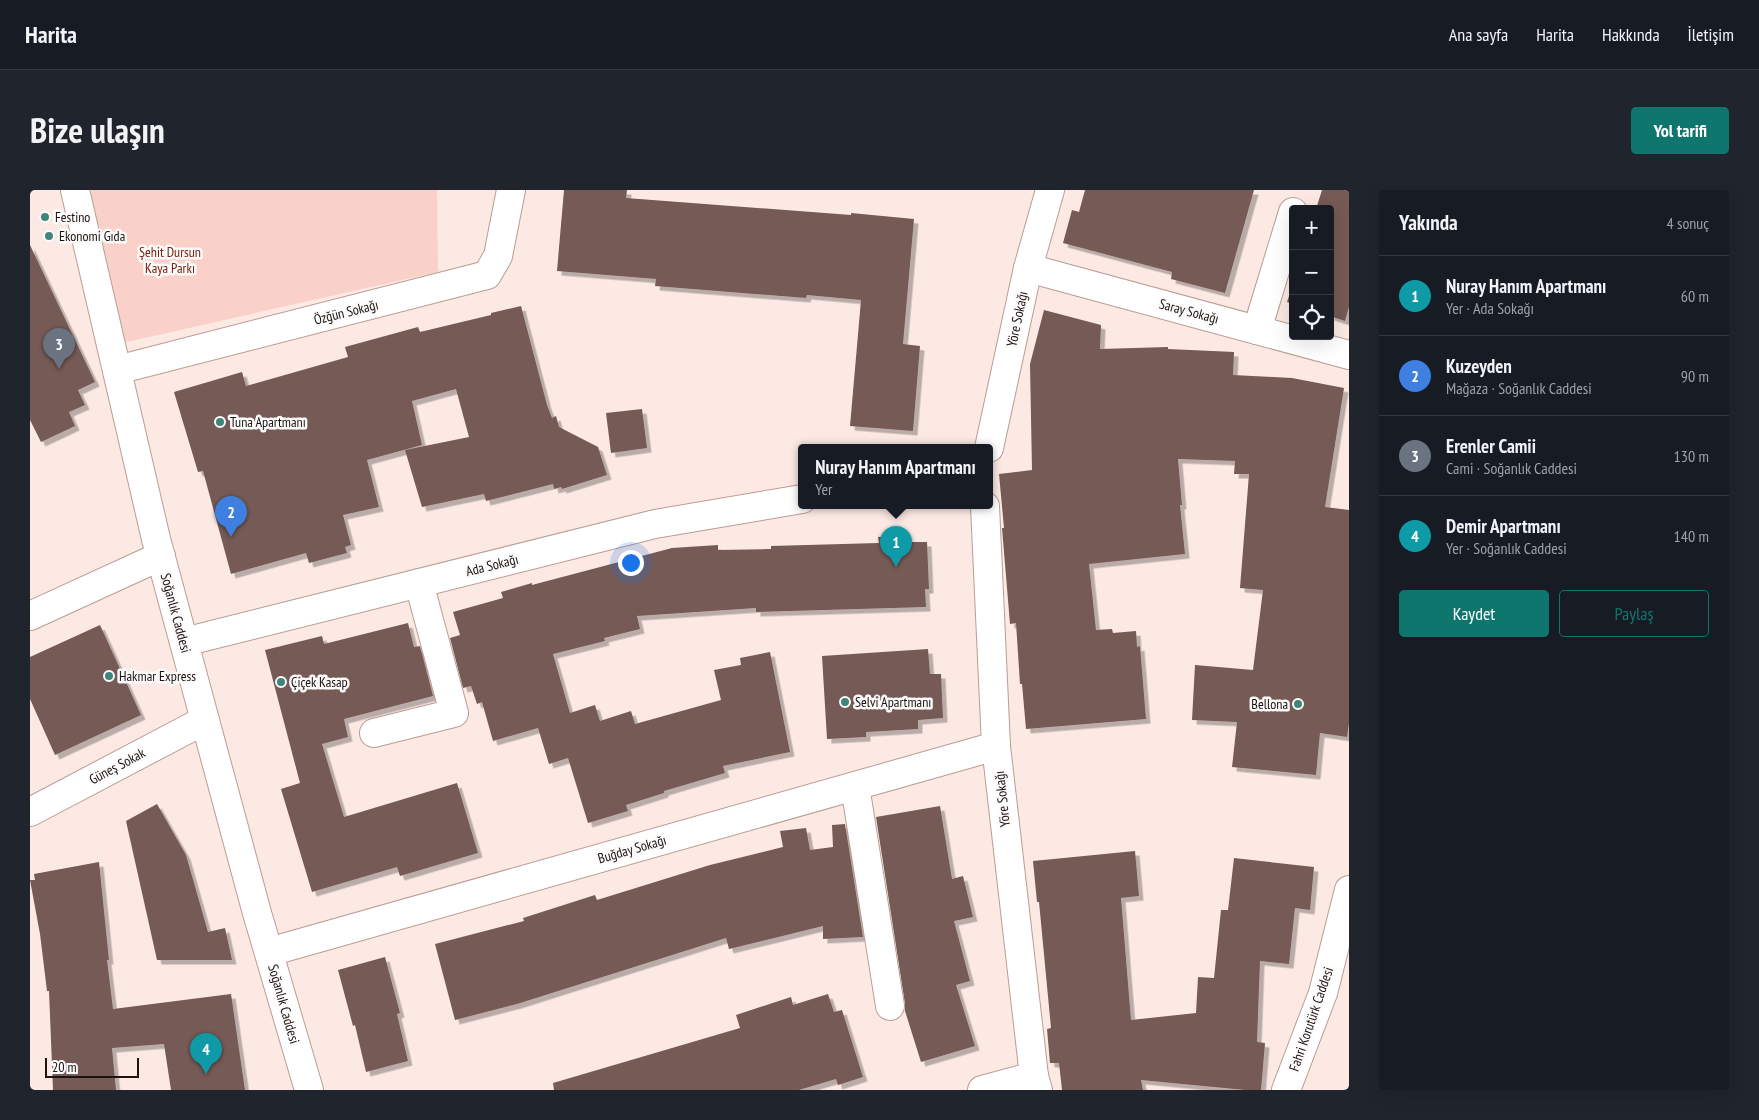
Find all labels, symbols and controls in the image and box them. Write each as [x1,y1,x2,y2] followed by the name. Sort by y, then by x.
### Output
[25,19,77,50] text: Harita
[1449,23,1508,46] text: Ana sayfa
[1536,23,1574,46] text: Harita
[1602,23,1660,46] text: Hakkında
[1688,23,1734,46] text: İletişim
[30,107,165,153] text: Bize ulaşın
[1631,107,1729,154] button: Yol tarifi
[1289,205,1334,340] map controls
[1289,205,1334,250] button: +
[55,208,90,226] place label: Festino
[1399,209,1458,236] text: Yakında
[39,211,51,223] marker: Festino
[1666,213,1709,233] text: 4 sonuç
[59,227,125,245] place label: Ekonomi Gıda
[43,230,55,242] marker: Ekonomi Gıda
[139,243,201,277] park label: Şehit Dursun Kaya Parkı
[1289,250,1334,295] button: −
[1446,274,1606,298] text: Nuray Hanım Apartmanı
[1411,286,1419,306] text: 1
[1681,286,1709,306] text: 60 m
[1002,290,1032,348] street label: Yöre Sokağı
[1157,294,1221,328] street label: Saray Sokağı
[312,295,380,329] street label: Özğün Sokağı
[1289,295,1334,340] button: locate
[1446,298,1534,318] text: Yer · Ada Sokağı
[43,328,75,369] pin: 3
[1446,354,1512,378] text: Kuzeyden
[1411,366,1419,386] text: 2
[1681,366,1709,386] text: 90 m
[1446,378,1592,398] text: Mağaza · Soğanlık Caddesi
[230,413,306,431] place label: Tuna Apartmanı
[214,416,226,428] marker: Tuna Apartmanı
[1446,434,1536,458] text: Erenler Camii
[798,444,993,509] popup
[1411,446,1419,466] text: 3
[1674,446,1709,466] text: 130 m
[815,455,976,479] text: Nuray Hanım Apartmanı
[1446,458,1577,478] text: Cami · Soğanlık Caddesi
[815,479,832,499] text: Yer
[215,496,247,537] pin: 2
[1446,514,1561,538] text: Demir Apartmanı
[880,526,912,567] pin: 1
[1411,526,1419,546] text: 4
[1674,526,1709,546] text: 140 m
[1446,538,1567,558] text: Yer · Soğanlık Caddesi
[464,550,520,580] street label: Ada Sokağı
[618,550,644,576] your location
[157,571,195,655] street label: Soğanlık Caddesi
[1399,590,1549,637] button: Kaydet
[1559,590,1709,637] button: Paylaş
[119,667,196,685] place label: Hakmar Express
[103,670,115,682] marker: Hakmar Express
[291,673,348,691] place label: Çiçek Kasap
[275,676,287,688] marker: Çiçek Kasap
[855,693,931,711] place label: Selvi Apartmanı
[1251,695,1288,713] place label: Bellona
[839,696,851,708] marker: Selvi Apartmanı
[1292,698,1304,710] marker: Bellona
[86,743,149,788] street label: Güneş Sokak
[990,770,1014,828] street label: Yöre Sokağı
[596,831,668,867] street label: Buğday Sokağı
[264,962,304,1046] street label: Soğanlık Caddesi
[1285,965,1337,1073] street label: Fahri Korutürk Caddesi
[190,1033,222,1074] pin: 4
[45,1055,139,1078] scale bar
[52,1058,77,1076] text: 20 m

